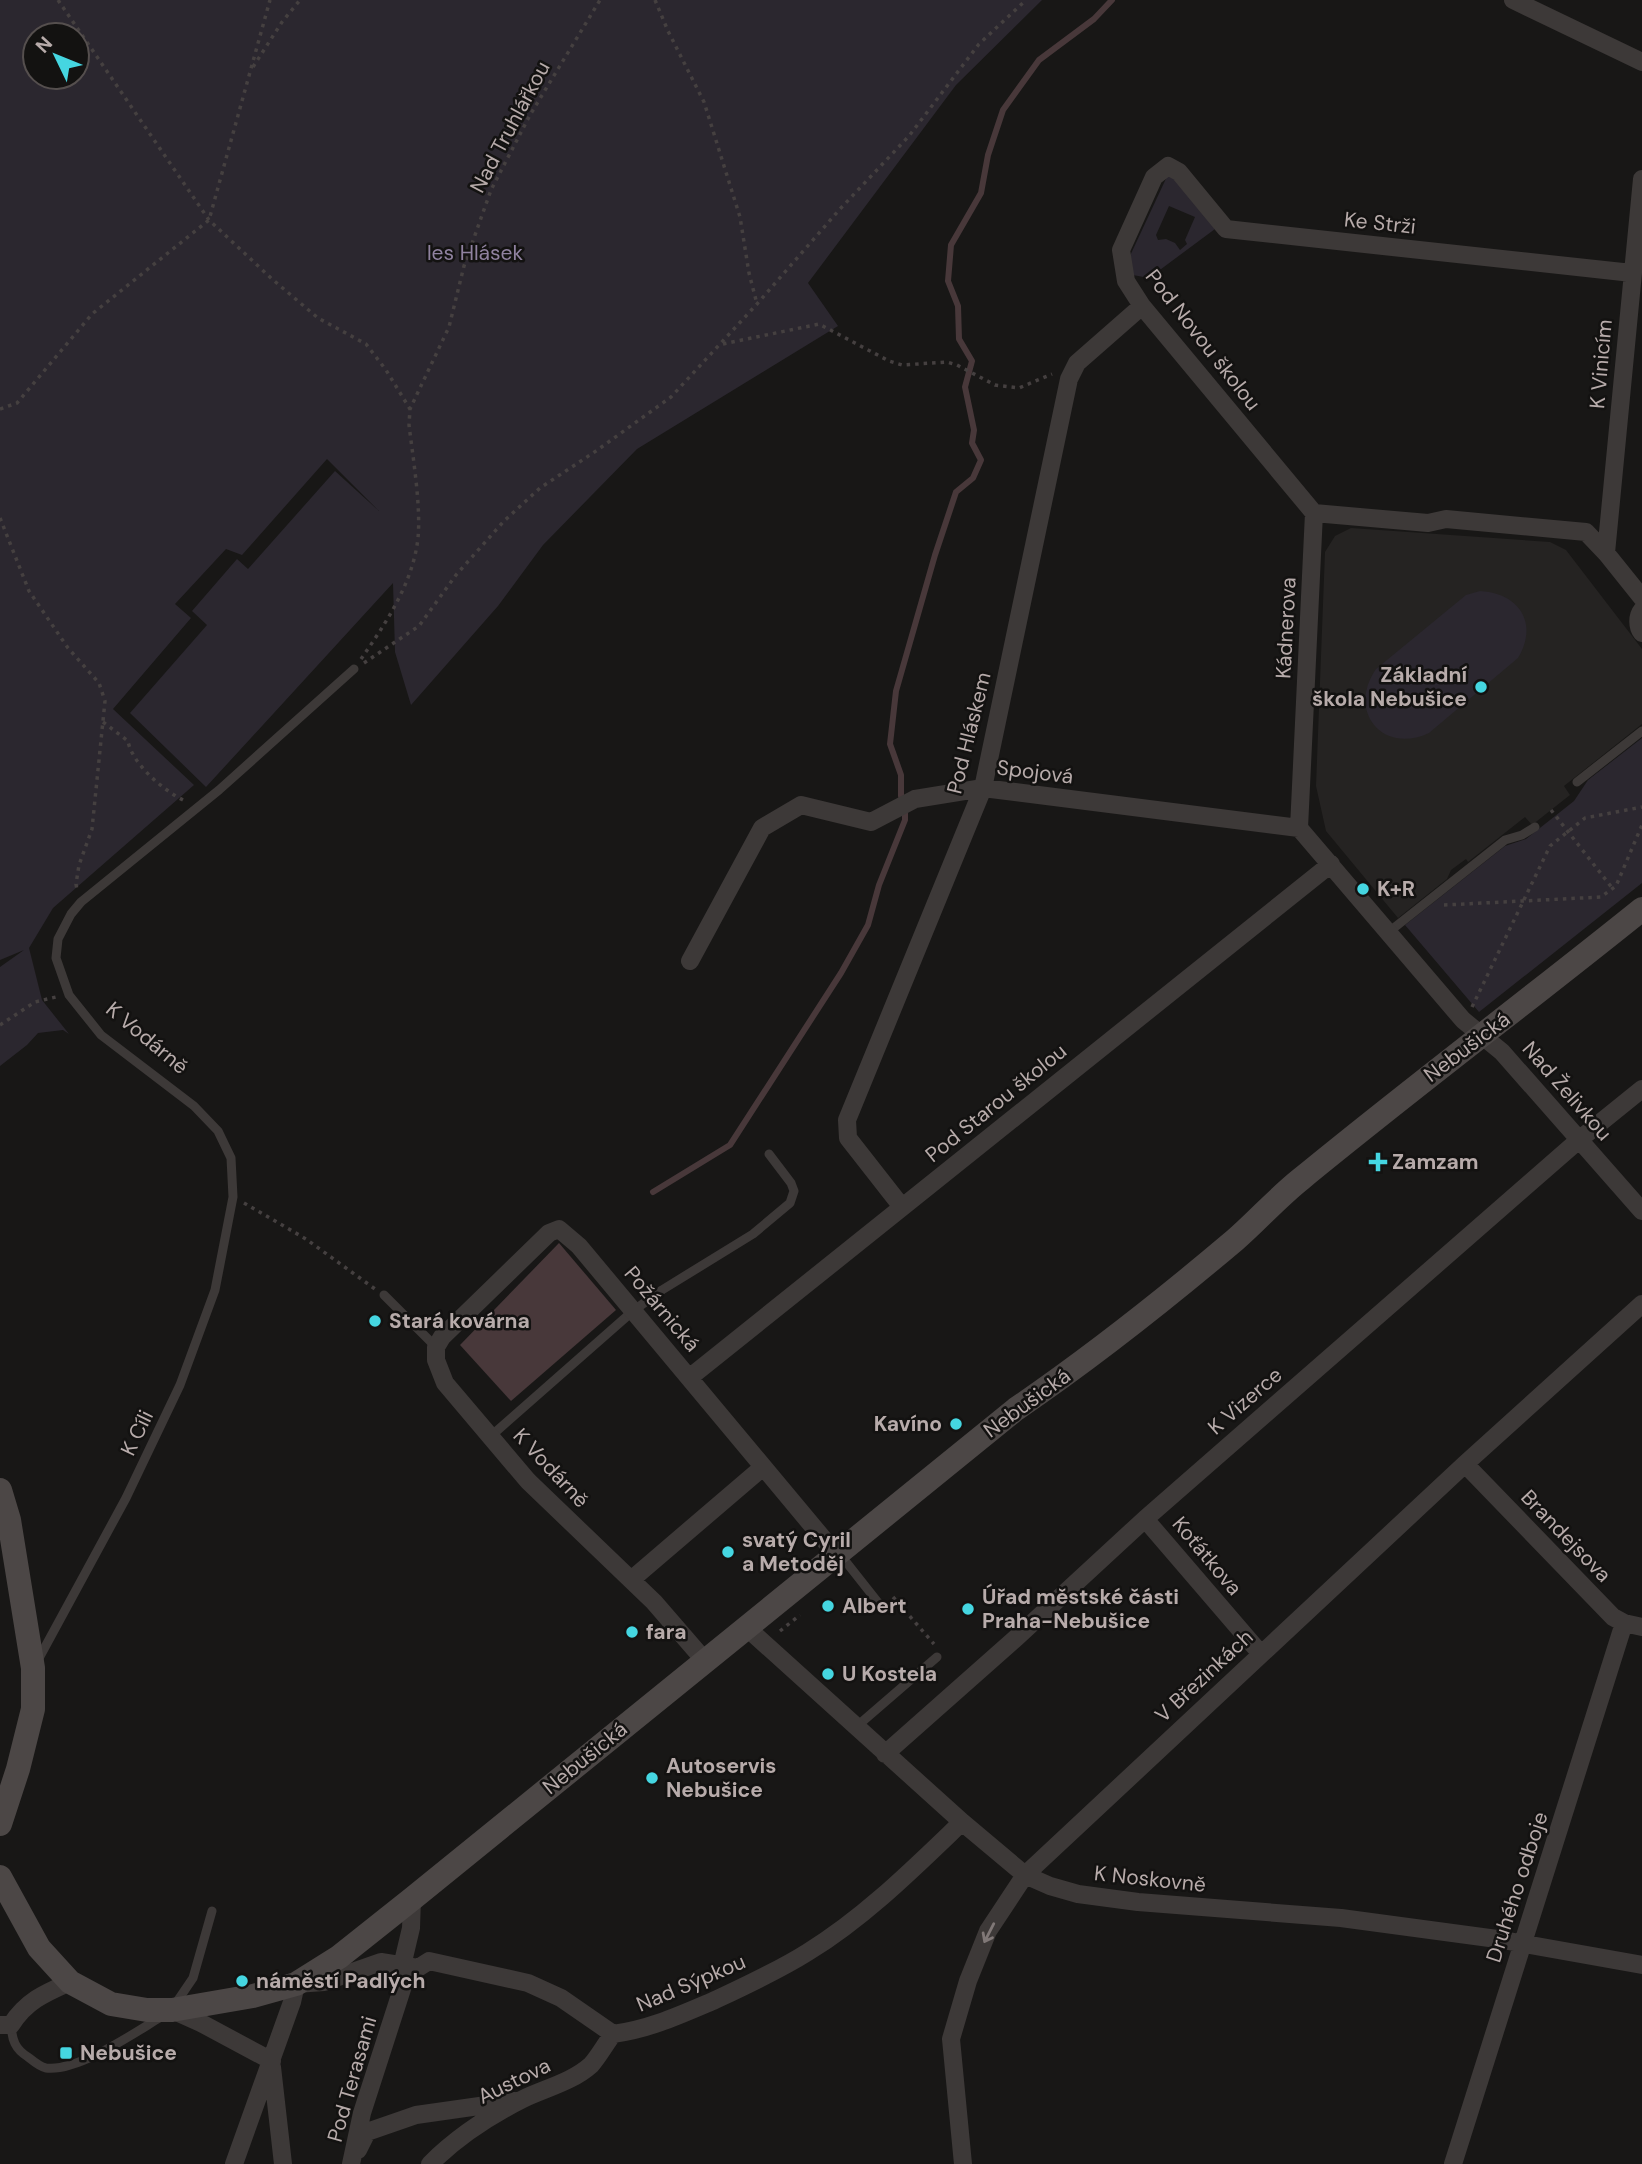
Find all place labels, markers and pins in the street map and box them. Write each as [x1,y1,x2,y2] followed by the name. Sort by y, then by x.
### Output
[1312,661,1467,713] place label: Základní škola Nebušice
[1473,679,1489,695] marker: Základní škola Nebušice
[1377,875,1415,903] place label: K+R
[1355,881,1371,897] marker: K+R
[1392,1148,1479,1176] place label: Zamzam
[1370,1154,1386,1170] marker: Zamzam
[389,1307,530,1335] place label: Stará kovárna
[367,1313,383,1329] marker: Stará kovárna
[874,1410,942,1438] place label: Kavíno
[948,1416,964,1432] marker: Kavíno
[742,1526,851,1578] place label: svatý Cyril a Metoděj
[720,1544,736,1560] marker: svatý Cyril a Metoděj
[982,1583,1179,1635] place label: Úřad městské části Praha-Nebušice
[842,1592,907,1620] place label: Albert
[820,1598,836,1614] marker: Albert
[960,1601,976,1617] marker: Úřad městské části Praha-Nebušice
[646,1618,687,1646] place label: fara
[624,1624,640,1640] marker: fara
[842,1660,937,1688] place label: U Kostela
[820,1666,836,1682] marker: U Kostela
[666,1752,776,1804] place label: Autoservis Nebušice
[644,1770,660,1786] marker: Autoservis Nebušice
[256,1967,426,1995] place label: náměstí Padlých
[234,1973,250,1989] marker: náměstí Padlých
[80,2039,177,2067] place label: Nebušice
[58,2045,74,2061] marker: Nebušice

